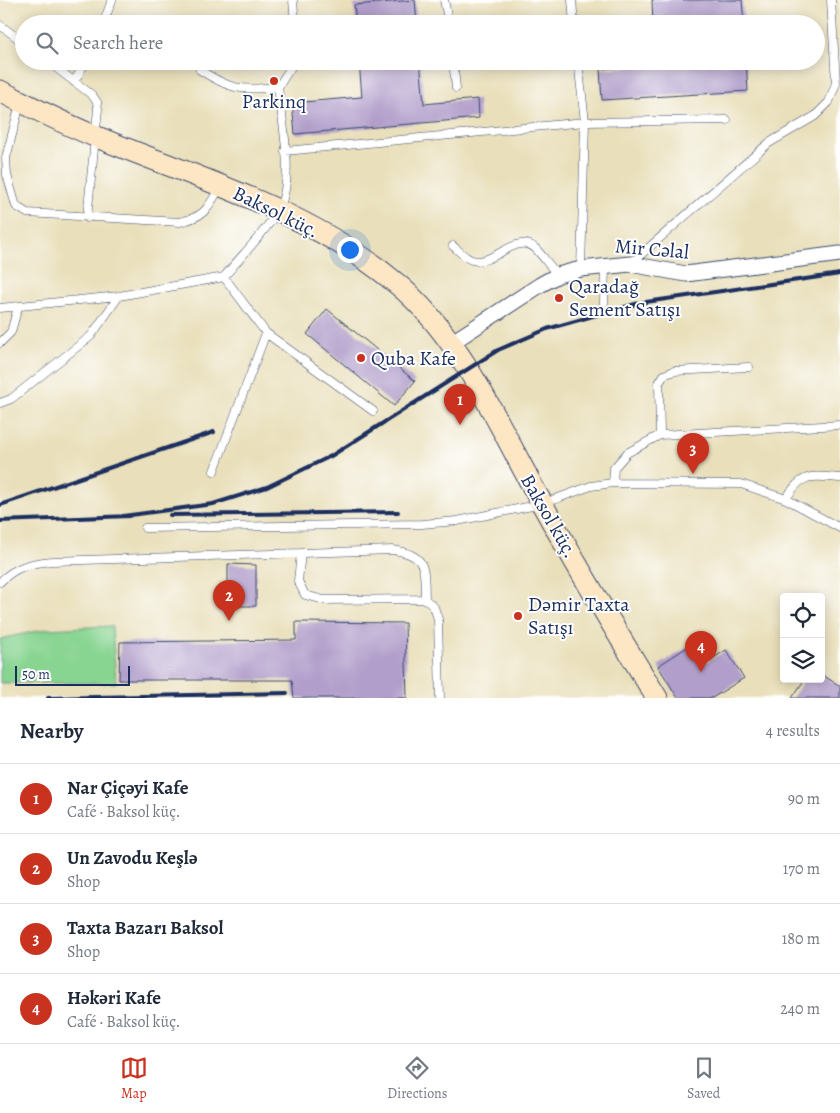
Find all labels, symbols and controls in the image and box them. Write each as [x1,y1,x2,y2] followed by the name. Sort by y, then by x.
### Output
[15,15,825,70] search box
[33,29,61,57] icon: search
[73,30,163,56] text: Search here
[268,75,280,87] marker: Parkinq
[242,88,306,115] place label: Parkinq
[228,180,324,244] street label: Baksol küç.
[614,232,690,266] street label: Mir Cəlal
[337,237,363,263] your location
[569,273,681,323] place label: Qaradağ Sement Satışı
[553,292,565,304] marker: Qaradağ Sement Satışı
[371,345,456,372] place label: Quba Kafe
[355,352,367,364] marker: Quba Kafe
[444,384,476,425] pin: 1
[677,433,709,474] pin: 3
[514,469,584,563] street label: Baksol küç.
[213,580,245,621] pin: 2
[528,591,630,641] place label: Dəmir Taxta Satışı
[780,593,825,683] map controls
[780,593,825,638] button: locate
[512,610,524,622] marker: Dəmir Taxta Satışı
[685,631,717,672] pin: 4
[780,638,825,683] button: layers
[15,663,130,686] scale bar
[22,665,50,684] text: 50 m
[20,717,83,745] text: Nearby
[766,720,820,742] text: 4 results
[67,775,188,801] text: Nar Çiçəyi Kafe
[33,788,39,810] text: 1
[788,788,820,810] text: 90 m
[67,801,180,823] text: Café · Baksol küç.
[67,845,198,871] text: Un Zavodu Keşlə
[32,858,40,880] text: 2
[783,858,820,880] text: 170 m
[67,871,100,893] text: Shop
[67,915,224,941] text: Taxta Bazarı Baksol
[33,928,39,950] text: 3
[782,928,820,950] text: 180 m
[67,941,100,963] text: Shop
[67,985,161,1011] text: Həkəri Kafe
[32,998,40,1020] text: 4
[780,998,820,1020] text: 240 m
[67,1011,180,1033] text: Café · Baksol küç.
[120,1054,148,1103] tab: Map
[387,1054,447,1103] tab: Directions
[687,1054,720,1103] tab: Saved

